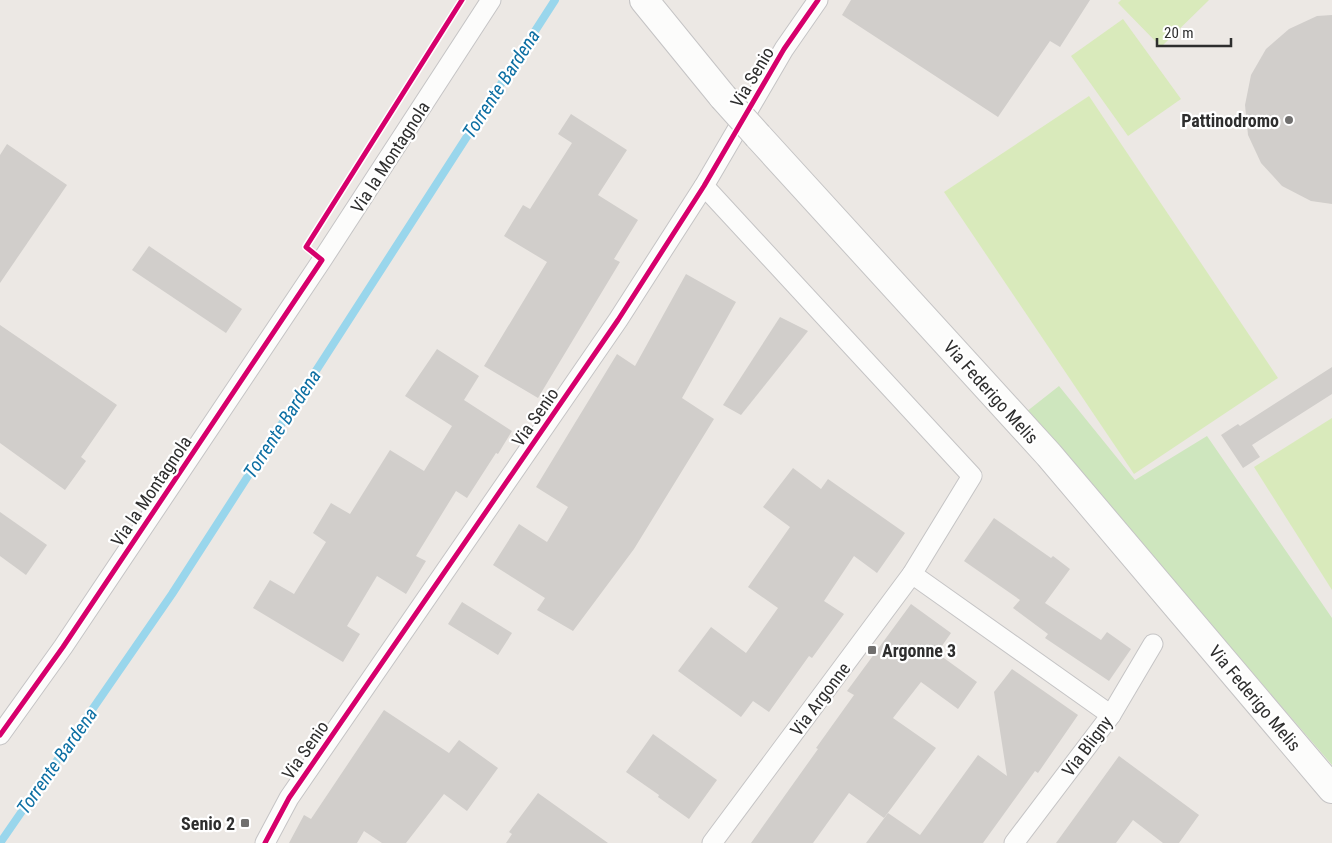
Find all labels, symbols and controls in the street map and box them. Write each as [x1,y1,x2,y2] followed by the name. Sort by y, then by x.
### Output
[1157,15,1231,47] scale bar
[1164,24,1194,42] text: 20 m
[457,25,545,143] water label: Torrente Bardena
[726,43,778,111] street label: Via Senio
[346,97,434,217] street label: Via la Montagnola
[1181,110,1279,131] place label: Pattinodromo
[1283,114,1295,126] marker: Pattinodromo
[939,336,1043,448] street label: Via Federigo Melis
[238,365,326,483] water label: Torrente Bardena
[507,384,563,450] street label: Via Senio
[106,432,196,550] street label: Via la Montagnola
[882,640,956,661] place label: Argonne 3
[1205,641,1305,755] street label: Via Federigo Melis
[866,644,878,656] marker: Argonne 3
[786,658,854,740] street label: Via Argonne
[12,703,102,819] water label: Torrente Bardena
[1058,711,1117,780] street label: Via Bligny
[277,717,333,783] street label: Via Senio
[181,813,235,834] place label: Senio 2
[239,817,251,829] marker: Senio 2

